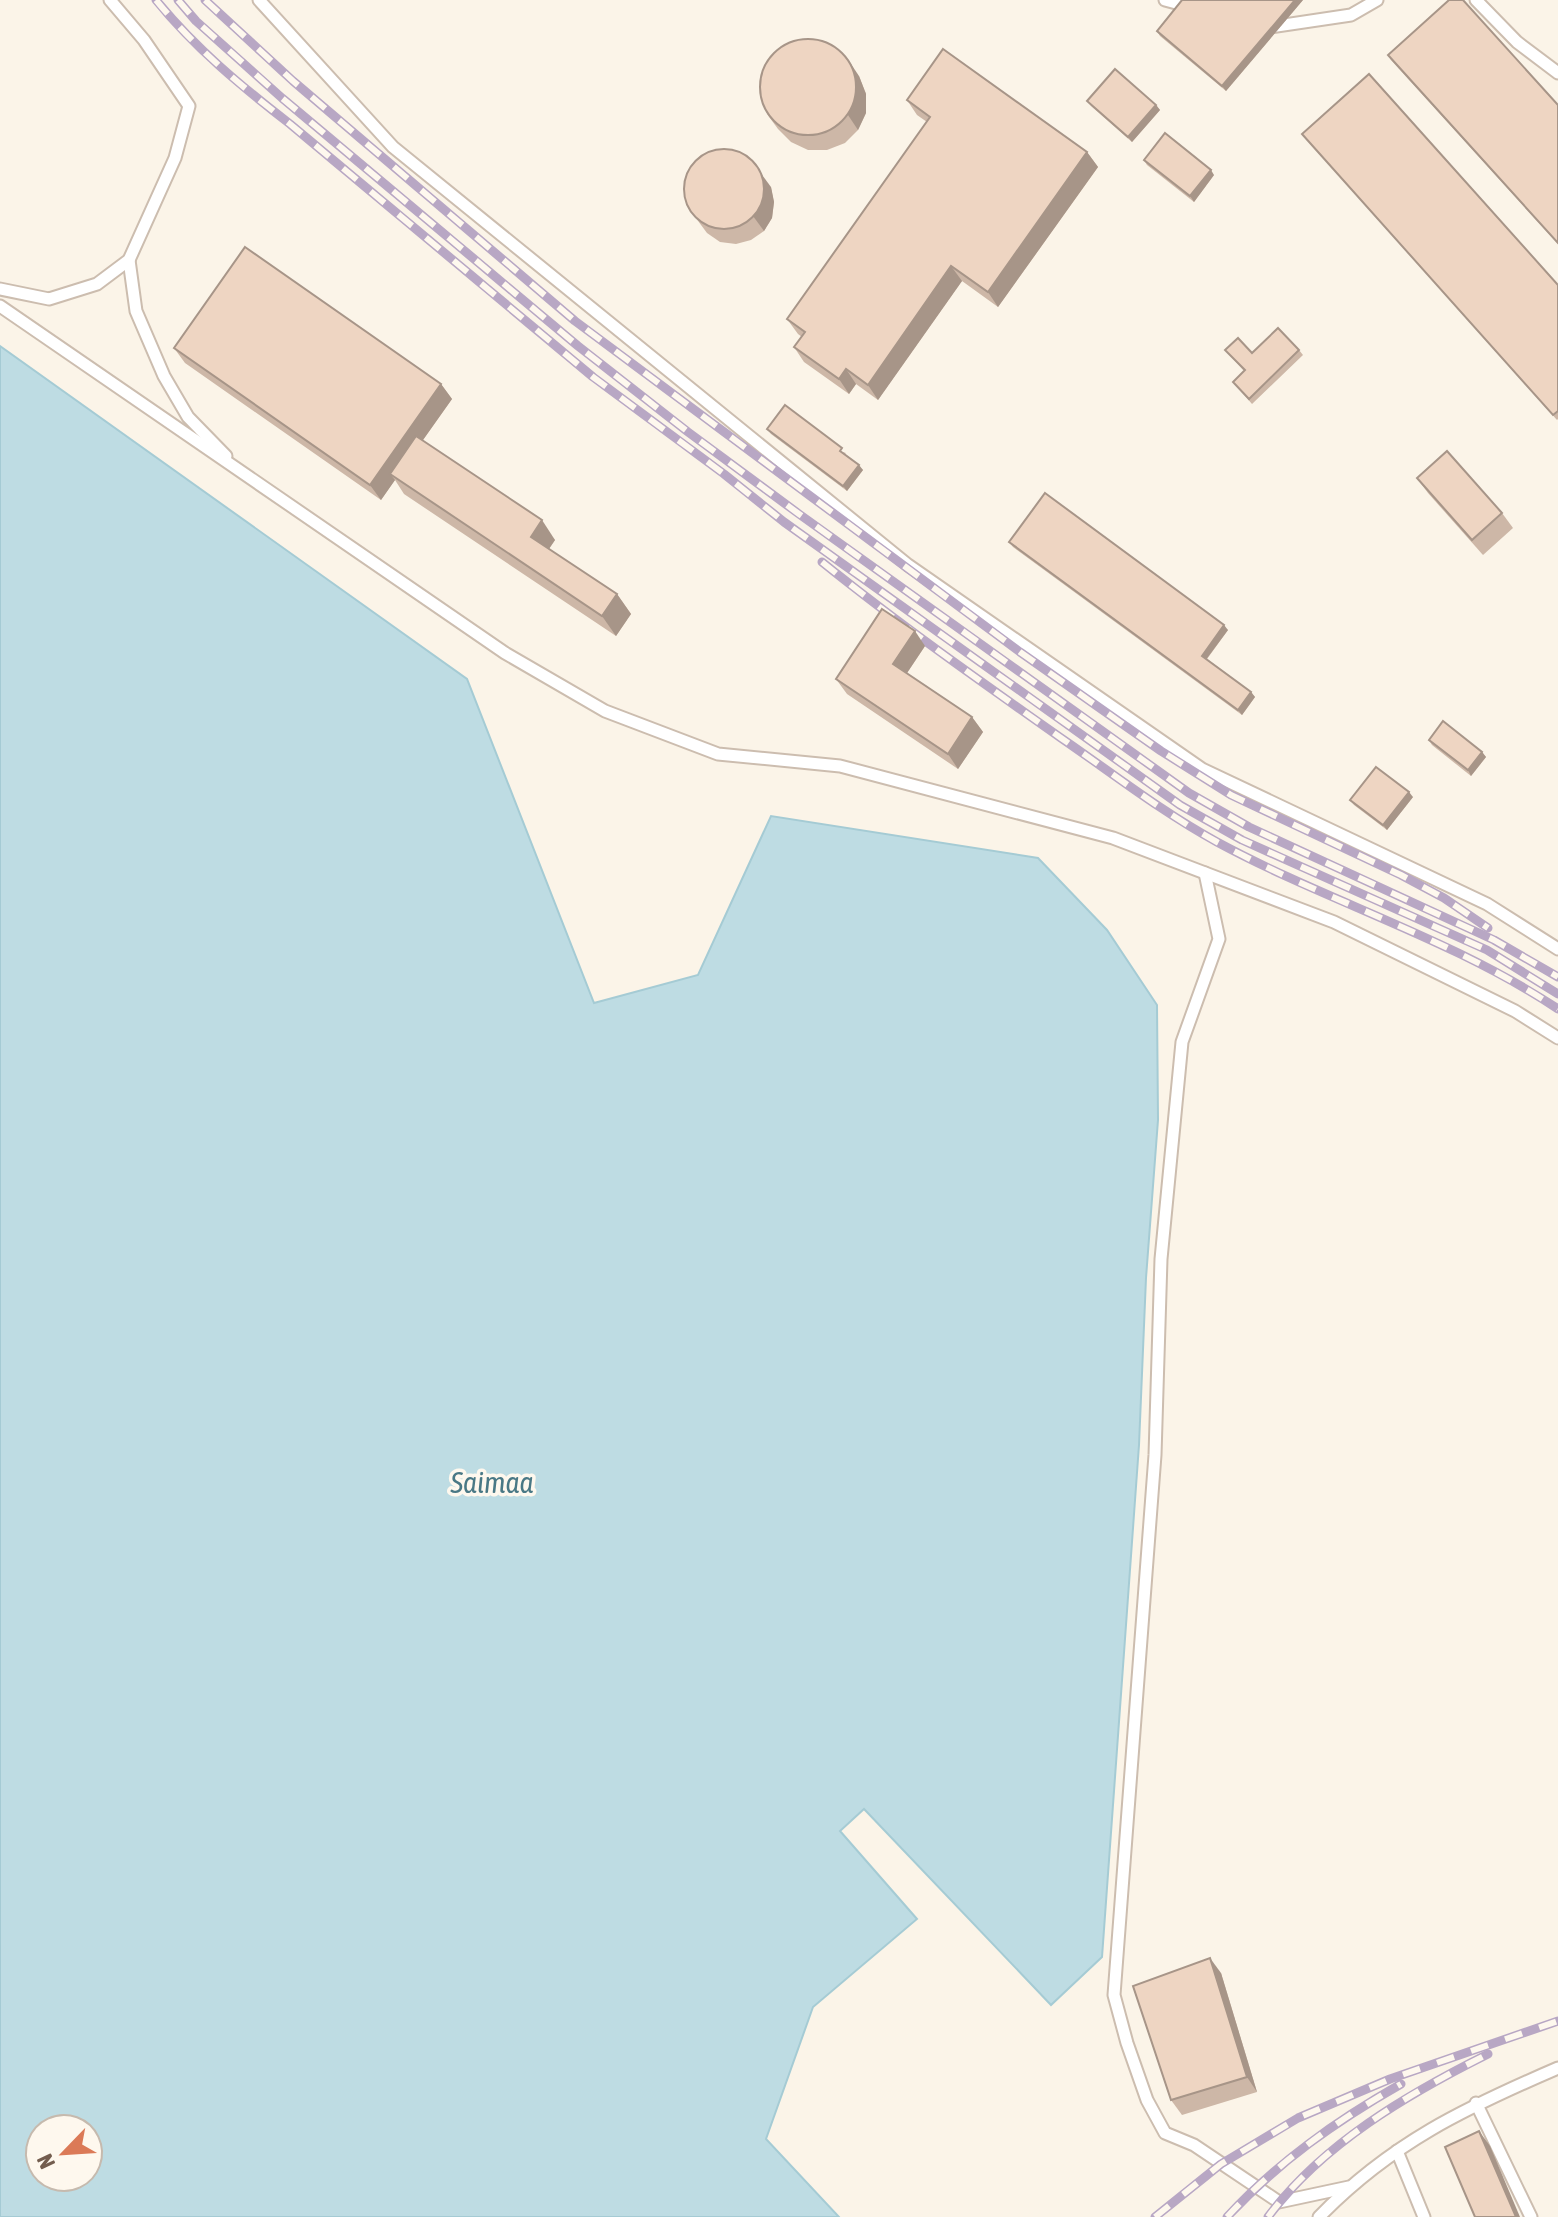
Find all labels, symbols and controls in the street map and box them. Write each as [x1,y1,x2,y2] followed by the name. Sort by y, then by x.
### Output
[450,1465,534,1499] water label: Saimaa
[24,2113,104,2193] north arrow
[31,2150,60,2173] text: N

